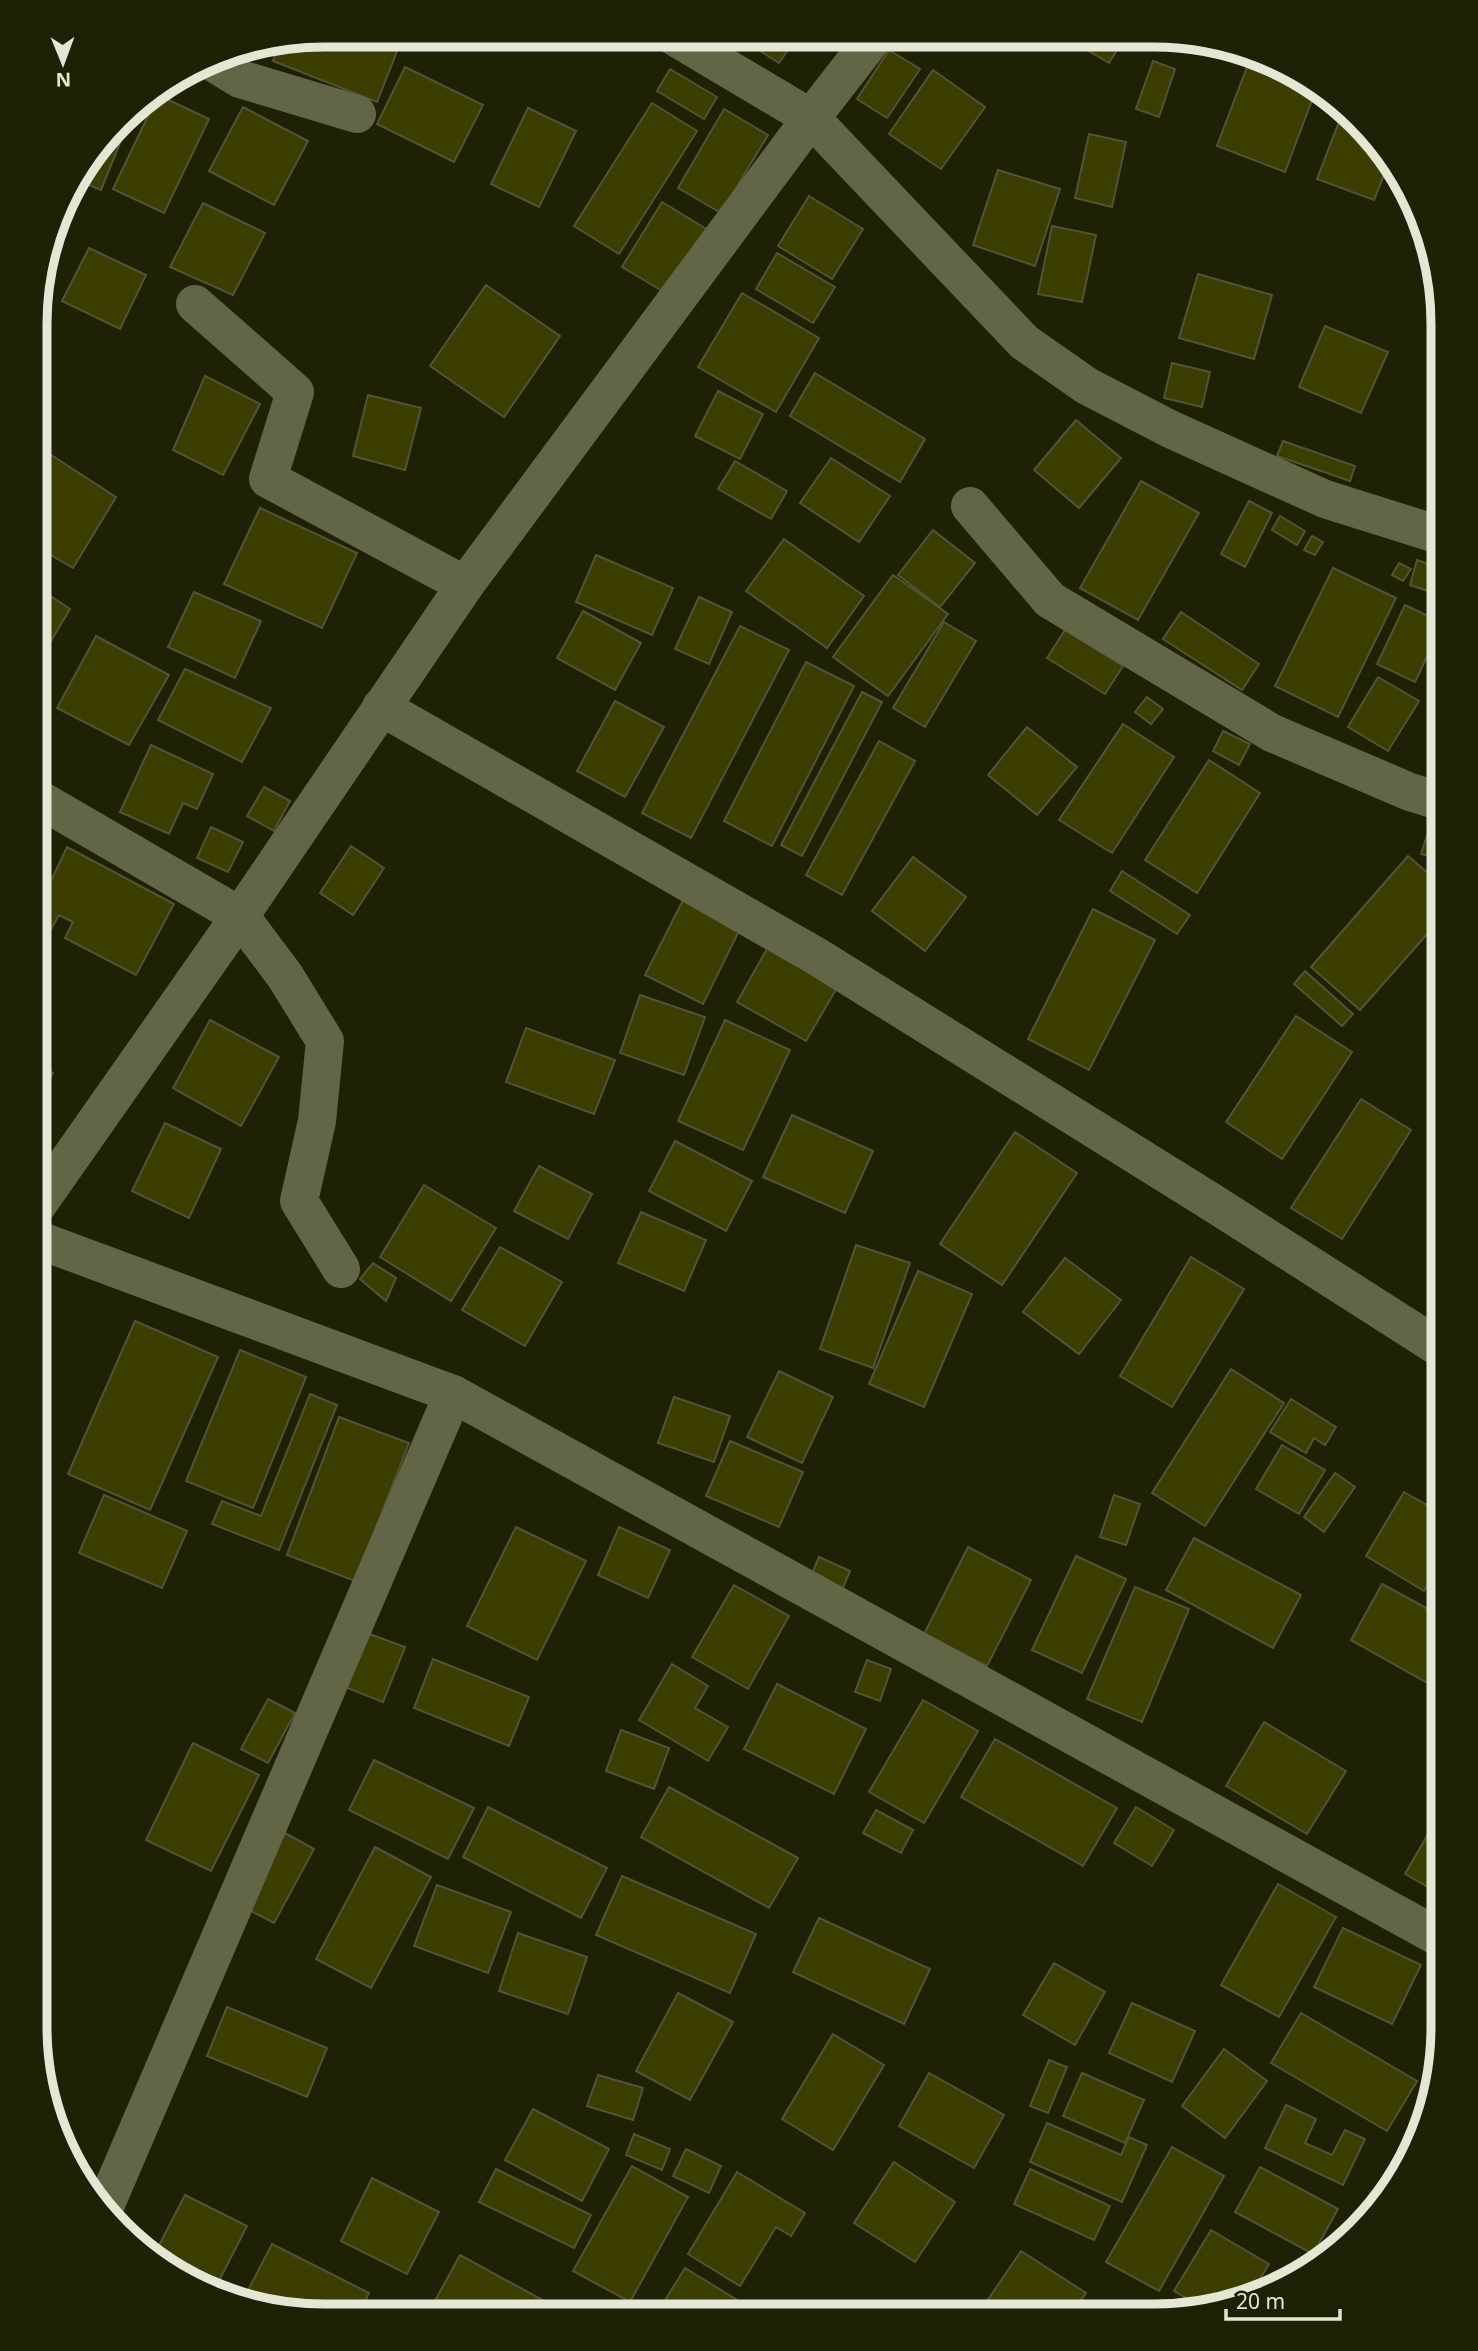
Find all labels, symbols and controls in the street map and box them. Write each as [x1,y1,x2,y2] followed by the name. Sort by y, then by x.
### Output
[28,28,98,98] north arrow
[55,67,71,93] text: N
[1226,2278,1340,2322] scale bar
[1236,2287,1285,2315] text: 20 m

